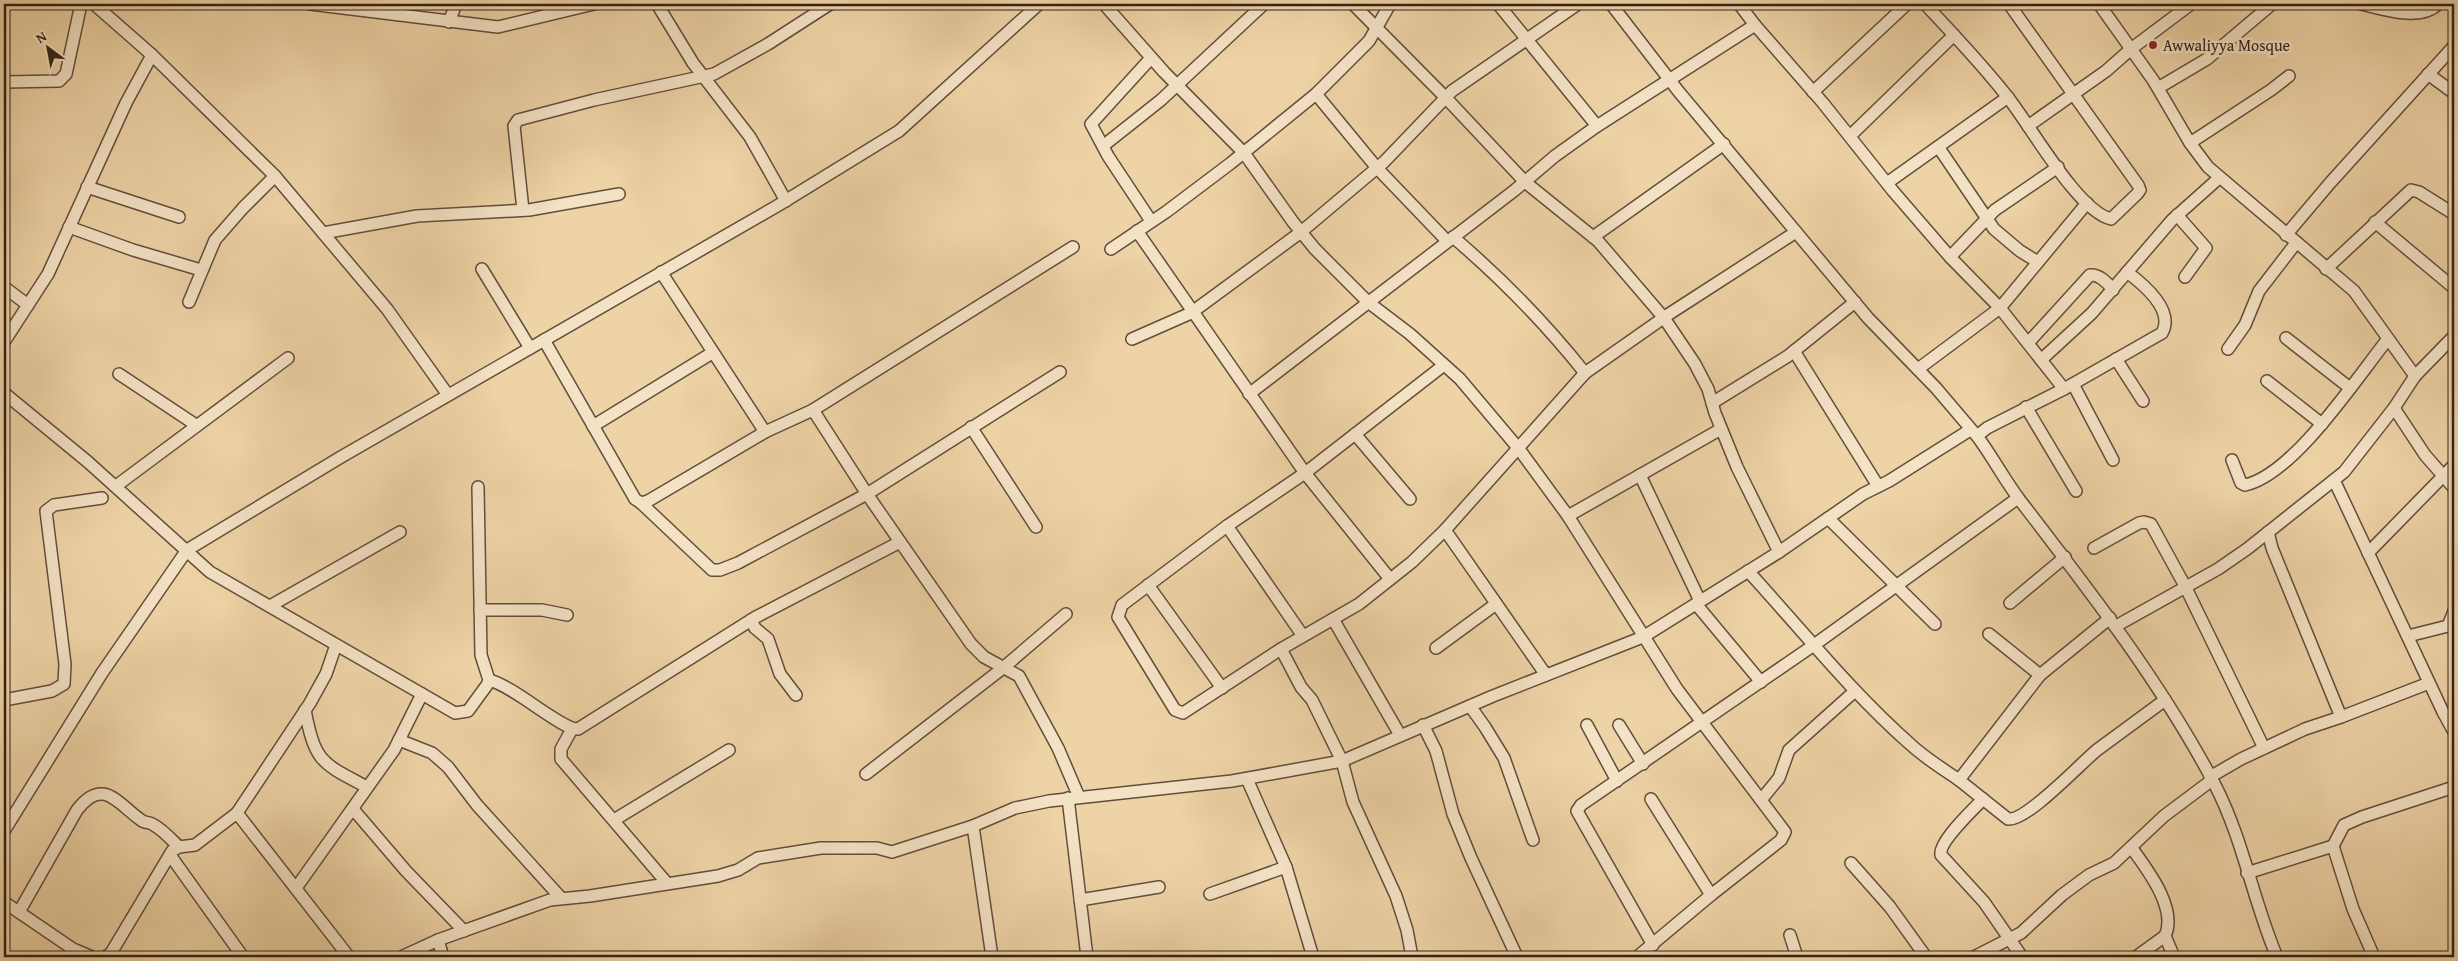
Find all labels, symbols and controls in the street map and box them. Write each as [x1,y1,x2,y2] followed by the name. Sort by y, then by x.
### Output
[22,22,72,72] north arrow
[32,26,51,48] text: N
[2163,33,2290,57] place label: Awwaliyya Mosque
[2147,39,2159,51] marker: Awwaliyya Mosque

